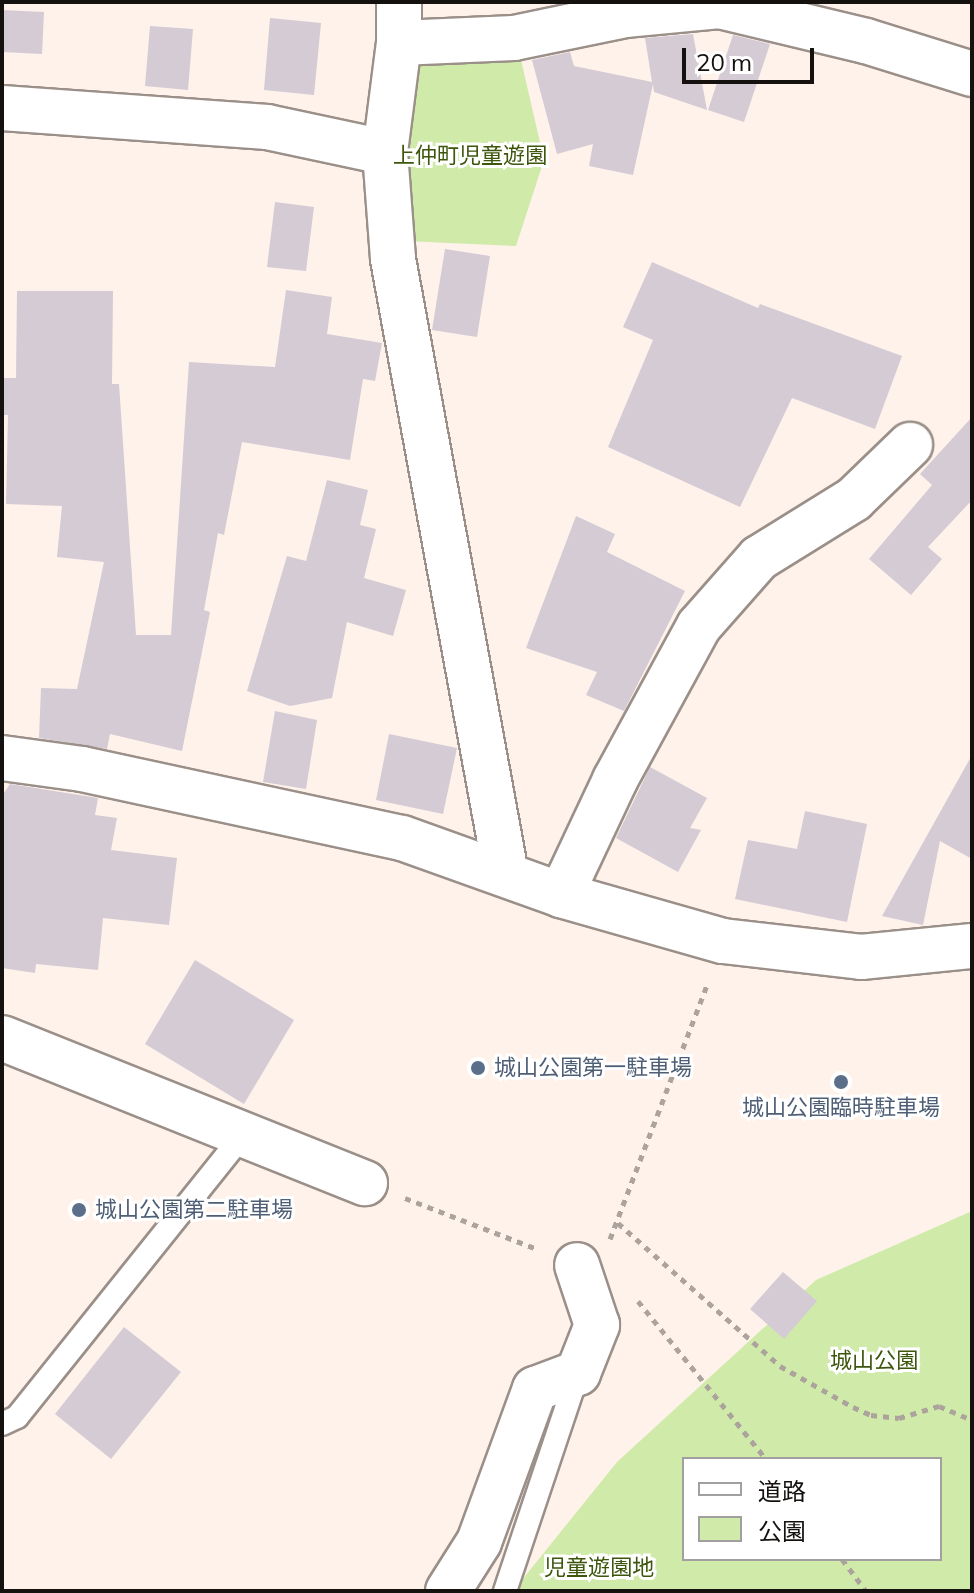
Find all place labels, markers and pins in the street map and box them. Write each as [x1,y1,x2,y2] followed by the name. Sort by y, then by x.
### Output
[494,1055,692,1081] place label: 城山公園第一駐車場
[469,1059,487,1077] marker: 城山公園第一駐車場
[832,1073,850,1091] marker: 城山公園臨時駐車場
[742,1095,940,1121] place label: 城山公園臨時駐車場
[95,1197,293,1223] place label: 城山公園第二駐車場
[70,1201,88,1219] marker: 城山公園第二駐車場

